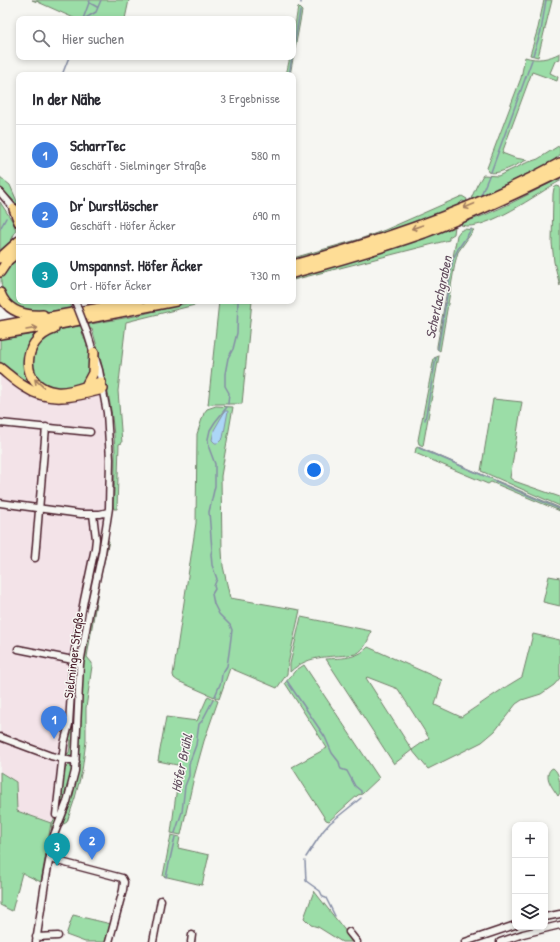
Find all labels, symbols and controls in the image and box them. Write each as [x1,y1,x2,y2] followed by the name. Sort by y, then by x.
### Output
[16,16,296,60] search box
[30,27,52,49] icon: search
[62,28,124,49] text: Hier suchen
[32,87,101,110] text: In der Nähe
[220,89,280,107] text: 3 Ergebnisse
[70,135,125,156] text: ScharrTec
[43,146,47,164] text: 1
[251,146,280,164] text: 580 m
[70,156,206,174] text: Geschäft · Sielminger Straße
[70,195,158,216] text: Dr' Durstlöscher
[463,203,475,210] one-way arrow
[42,206,48,224] text: 2
[252,206,280,224] text: 690 m
[70,216,176,234] text: Geschäft · Höfer Äcker
[411,224,424,231] one-way arrow
[420,252,457,340] water label: Scherlachgraben
[70,255,202,276] text: Umspannst. Höfer Äcker
[42,266,48,284] text: 3
[250,266,280,284] text: 730 m
[70,276,151,294] text: Ort · Höfer Äcker
[25,325,38,333] one-way arrow
[34,378,44,388] one-way arrow
[304,460,324,480] your location
[59,611,87,699] street label: Sielminger Straße
[41,706,67,739] pin: 1
[166,731,197,794] water label: Höfer Brühl
[512,822,548,930] map controls
[512,822,548,858] button: +
[79,827,105,860] pin: 2
[44,833,70,866] pin: 3
[512,858,548,894] button: −
[512,894,548,930] button: layers

